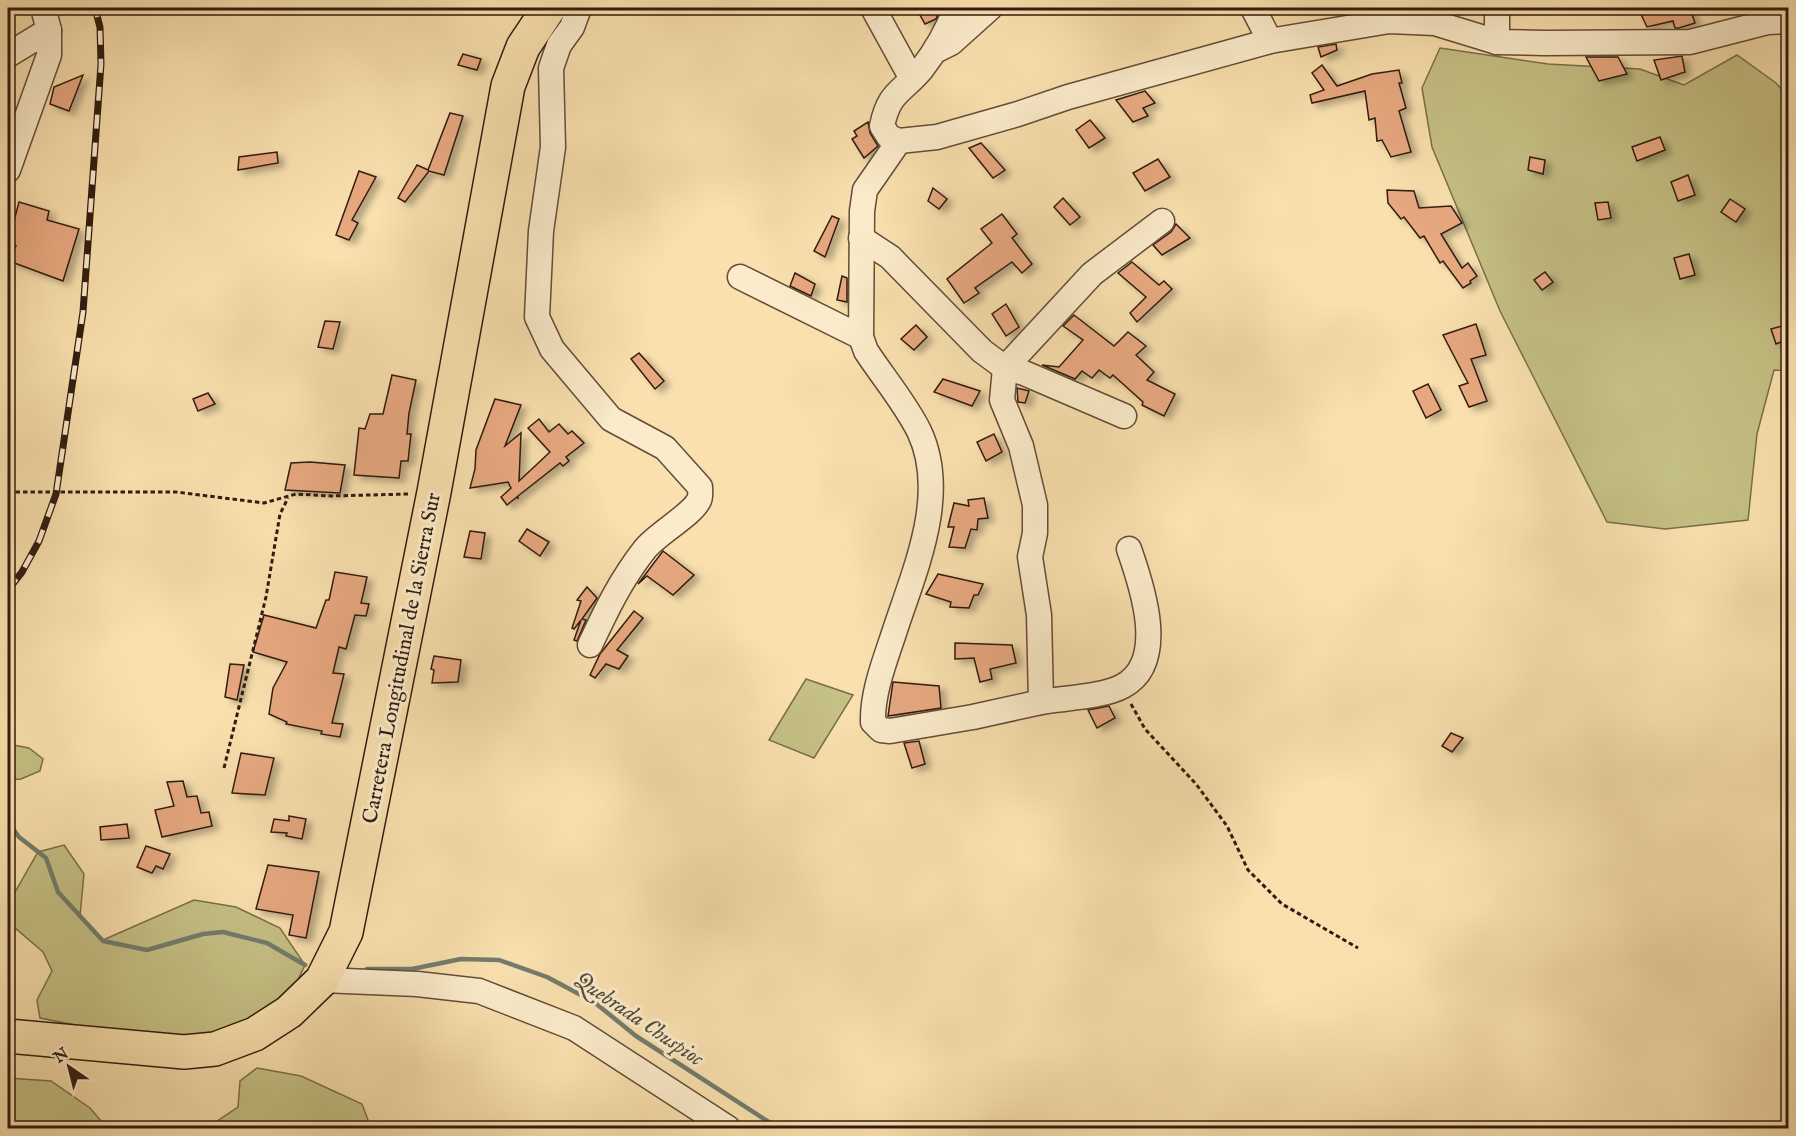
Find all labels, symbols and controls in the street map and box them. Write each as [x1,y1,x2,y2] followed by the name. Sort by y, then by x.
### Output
[357,490,448,826] street label: Carretera Longitudinal de la Sierra Sur
[569,966,709,1073] water label: Quebrada Chuspioc
[39,1037,99,1097] north arrow
[49,1044,73,1069] text: N

